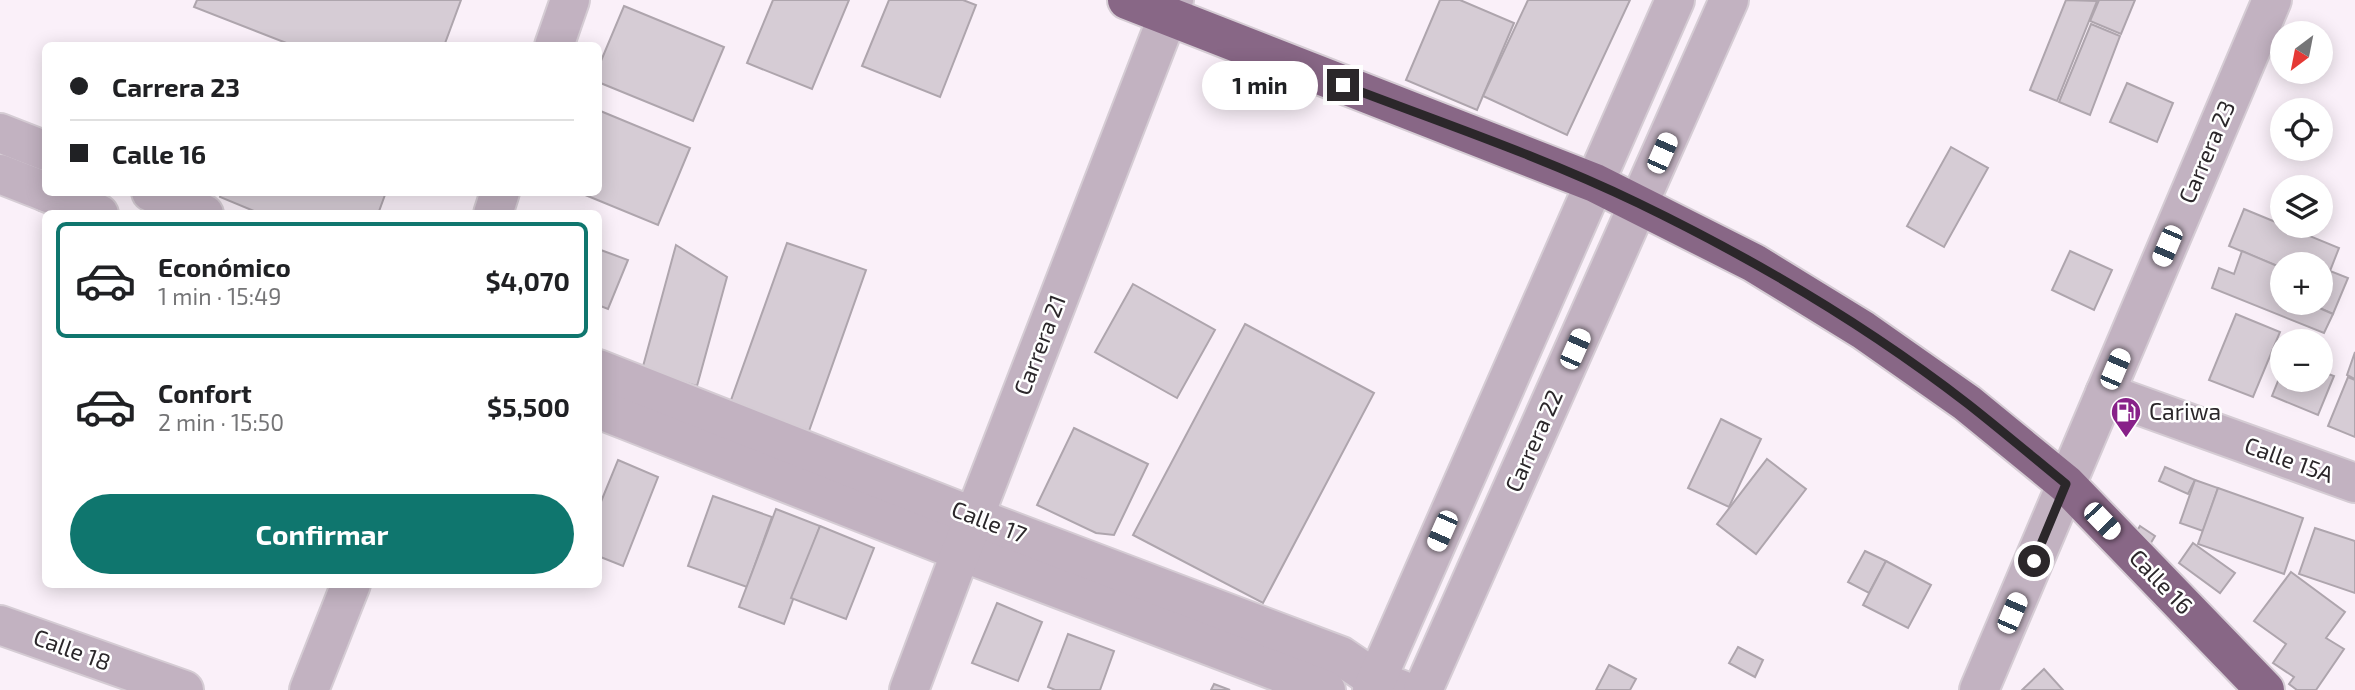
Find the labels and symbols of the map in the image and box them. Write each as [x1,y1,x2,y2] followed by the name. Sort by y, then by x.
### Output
[2270,21,2333,84] north arrow
[1203,60,1318,110] callout: 1 min
[1327,69,1359,101] route end
[2172,96,2240,207] street label: Carrera 23
[1644,130,1681,176] car
[2150,223,2185,269] car
[1007,290,1071,399] street label: Carrera 21
[1557,326,1594,372] car
[2098,346,2133,392] car
[1498,385,1568,496] street label: Carrera 22
[2109,395,2143,439] fuel station icon: Cariwa
[2149,397,2221,425] place label: Cariwa
[2241,430,2338,488] street label: Calle 15A
[948,494,1031,548] street label: Calle 17
[2080,499,2125,543] car
[1424,508,1461,554] car
[2124,543,2199,620] street label: Calle 16
[2018,545,2050,577] route start
[1995,590,2030,636] car
[30,622,115,676] street label: Calle 18

